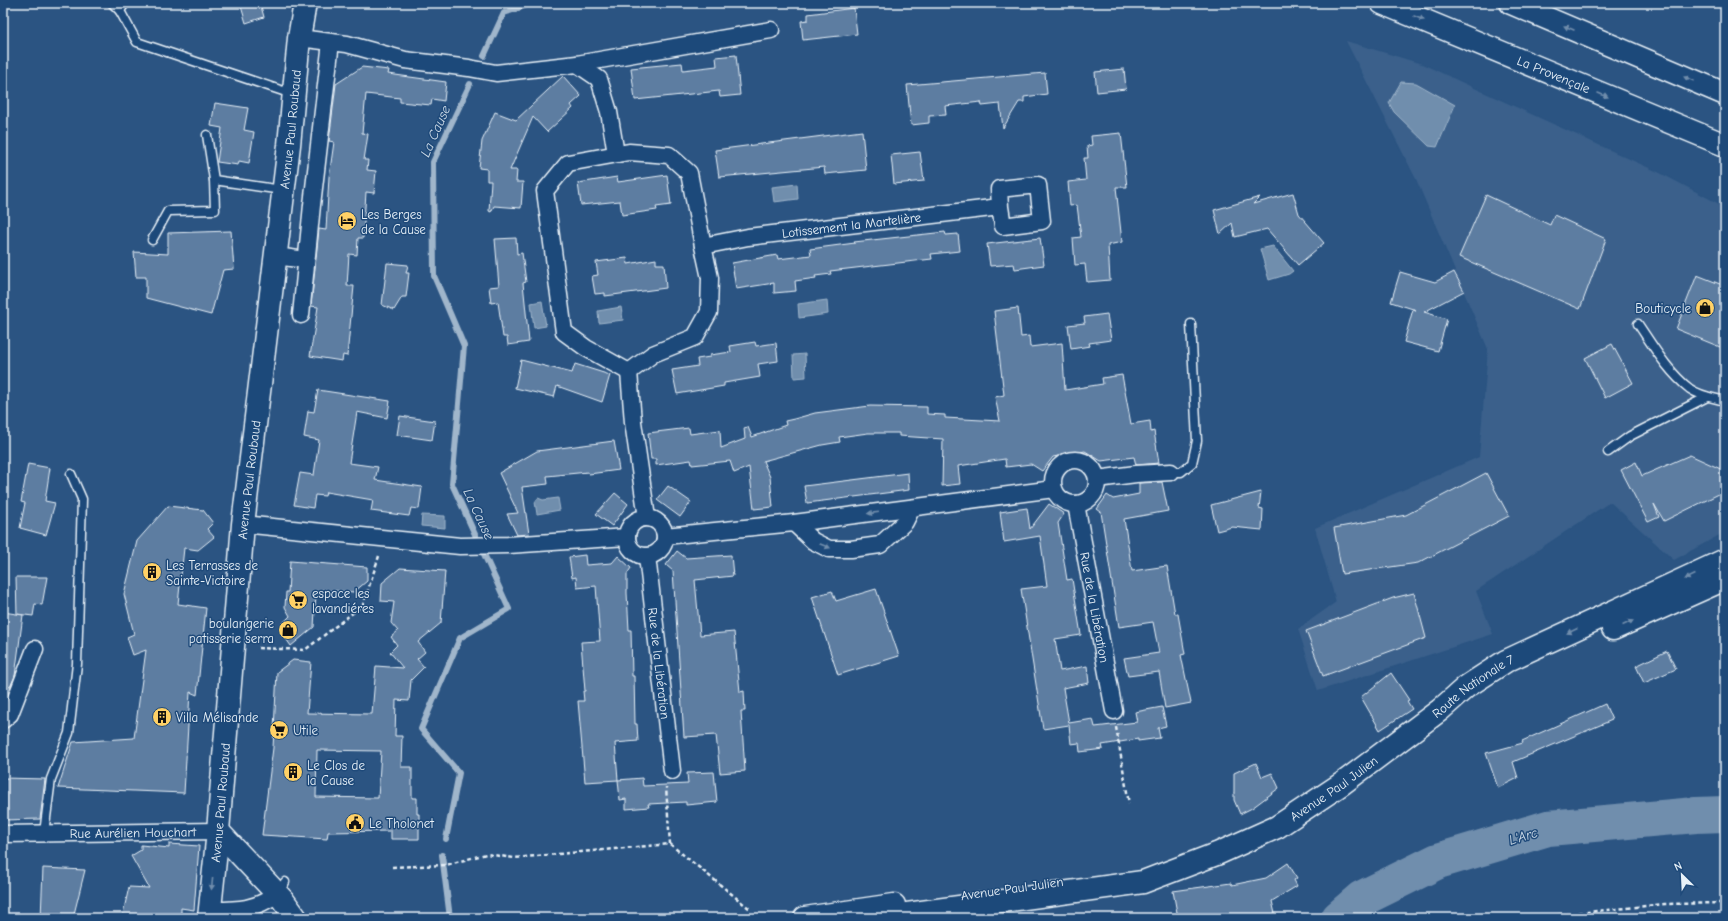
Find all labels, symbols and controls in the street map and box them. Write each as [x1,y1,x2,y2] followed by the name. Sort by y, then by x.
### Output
[1413,15,1424,21] one-way arrow
[1564,25,1575,31] one-way arrow
[1515,53,1593,97] street label: La Provençale
[277,69,304,190] street label: Avenue Paul Roubaud
[1683,75,1695,81] one-way arrow
[1598,92,1610,98] one-way arrow
[417,103,454,160] water label: La Cause
[361,207,426,237] place label: Les Berges de la Cause
[781,209,922,241] street label: Lotissement la Martelière
[336,210,358,232] hotel icon: Les Berges de la Cause
[1694,297,1716,319] shop icon: Bouticycle
[1635,301,1691,316] place label: Bouticycle
[235,420,264,540] street label: Avenue Paul Roubaud
[459,486,498,543] water label: La Cause
[867,510,879,516] one-way arrow
[819,544,831,550] one-way arrow
[1077,551,1112,664] street label: Rue de la Libération
[166,558,259,588] place label: Les Terrasses de Sainte-Victoire
[141,561,163,583] building icon: Les Terrasses de Sainte-Victoire
[1684,574,1696,580] one-way arrow
[312,586,374,616] place label: espace les lavandiéres
[287,589,309,611] supermarket icon: espace les lavandiéres
[645,607,673,720] street label: Rue de la Libération
[189,616,274,646] place label: boulangerie patisserie serra
[277,619,299,641] shop icon: boulangerie patisserie serra
[1622,620,1633,626] one-way arrow
[1566,628,1577,634] one-way arrow
[1429,651,1516,721] street label: Route Nationale 7
[151,706,173,728] building icon: Villa Mélisande
[176,710,259,725] place label: Villa Mélisande
[268,719,290,741] supermarket icon: Utile
[293,723,318,738] place label: Utile
[208,742,233,863] street label: Avenue Paul Roubaud
[1287,753,1381,824] street label: Avenue Paul Julien
[307,758,365,788] place label: Le Clos de la Cause
[282,761,304,783] building icon: Le Clos de la Cause
[344,812,366,834] public building icon: Le Tholonet
[369,816,435,831] place label: Le Tholonet
[70,824,198,841] street label: Rue Aurélien Houchart
[1507,824,1540,849] water label: L'Arc
[1662,855,1702,895] north arrow
[1672,859,1684,874] text: N
[960,874,1064,903] street label: Avenue Paul Julien
[209,878,215,890] one-way arrow

